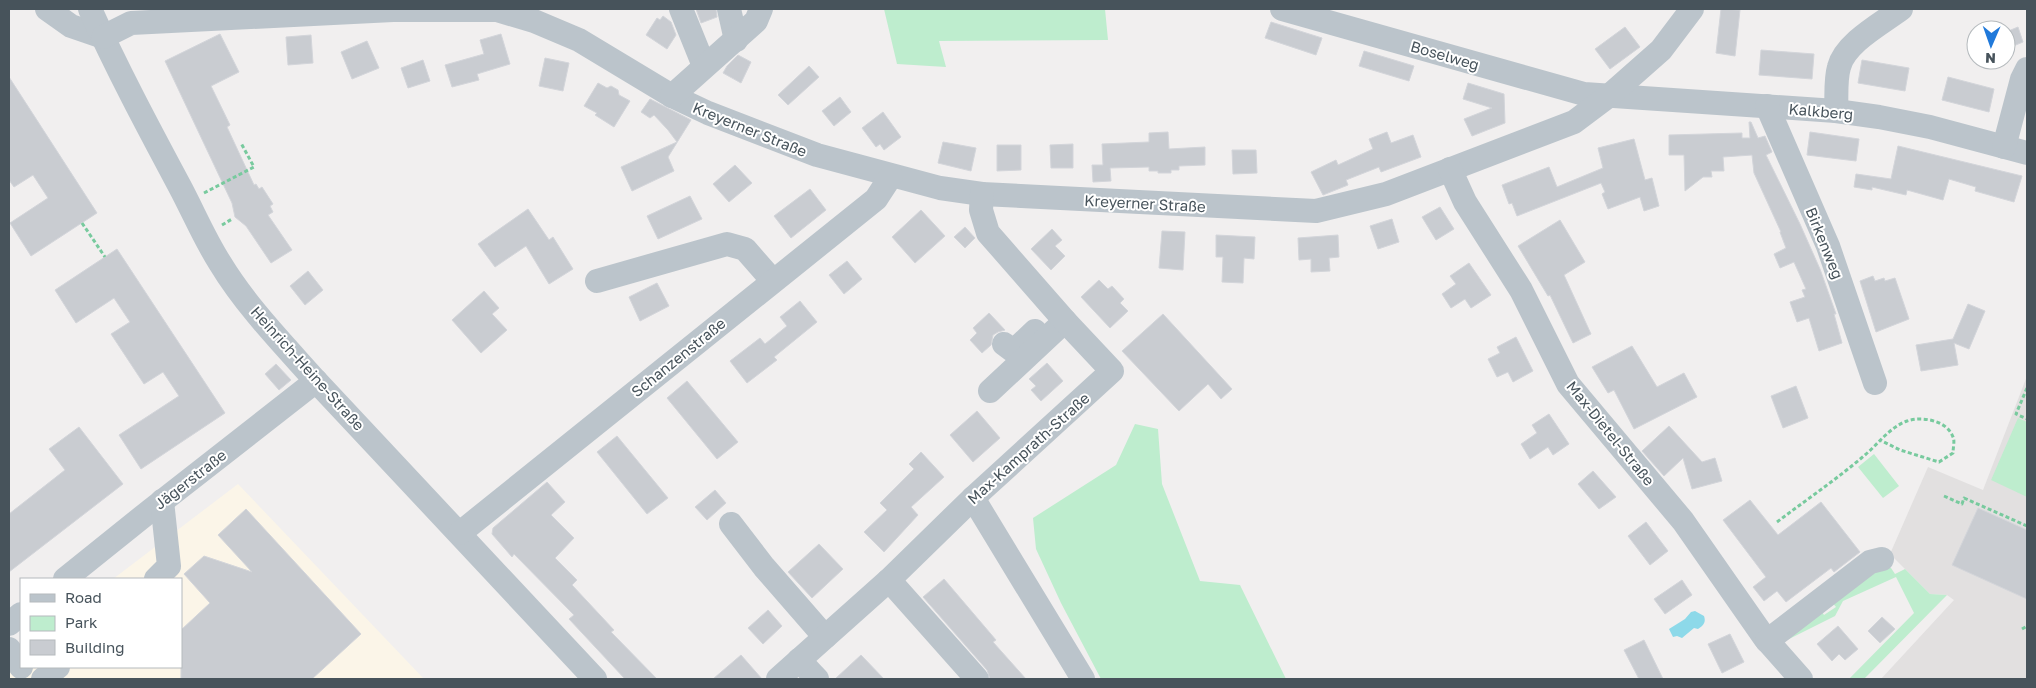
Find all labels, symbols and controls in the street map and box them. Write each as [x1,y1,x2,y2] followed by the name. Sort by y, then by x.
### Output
[1966,20,2016,70] north arrow
[1409,37,1481,73] street label: Boselweg
[1985,50,1996,67] text: N
[690,98,810,160] street label: Kreyerner Straße
[1788,99,1854,123] street label: Kalkberg
[1084,191,1206,215] street label: Kreyerner Straße
[1802,204,1848,282] street label: Birkenweg
[247,302,369,434] street label: Heinrich-Heine-Straße
[627,313,729,400] street label: Schanzenstraße
[1563,377,1659,489] street label: Max-Dietel-Straße
[963,388,1093,507] street label: Max-Kamprath-Straße
[151,445,230,513] street label: Jägerstraße
[20,578,182,668] legend
[65,588,102,606] text: Road
[65,613,98,631] text: Park
[65,638,125,656] text: Building

